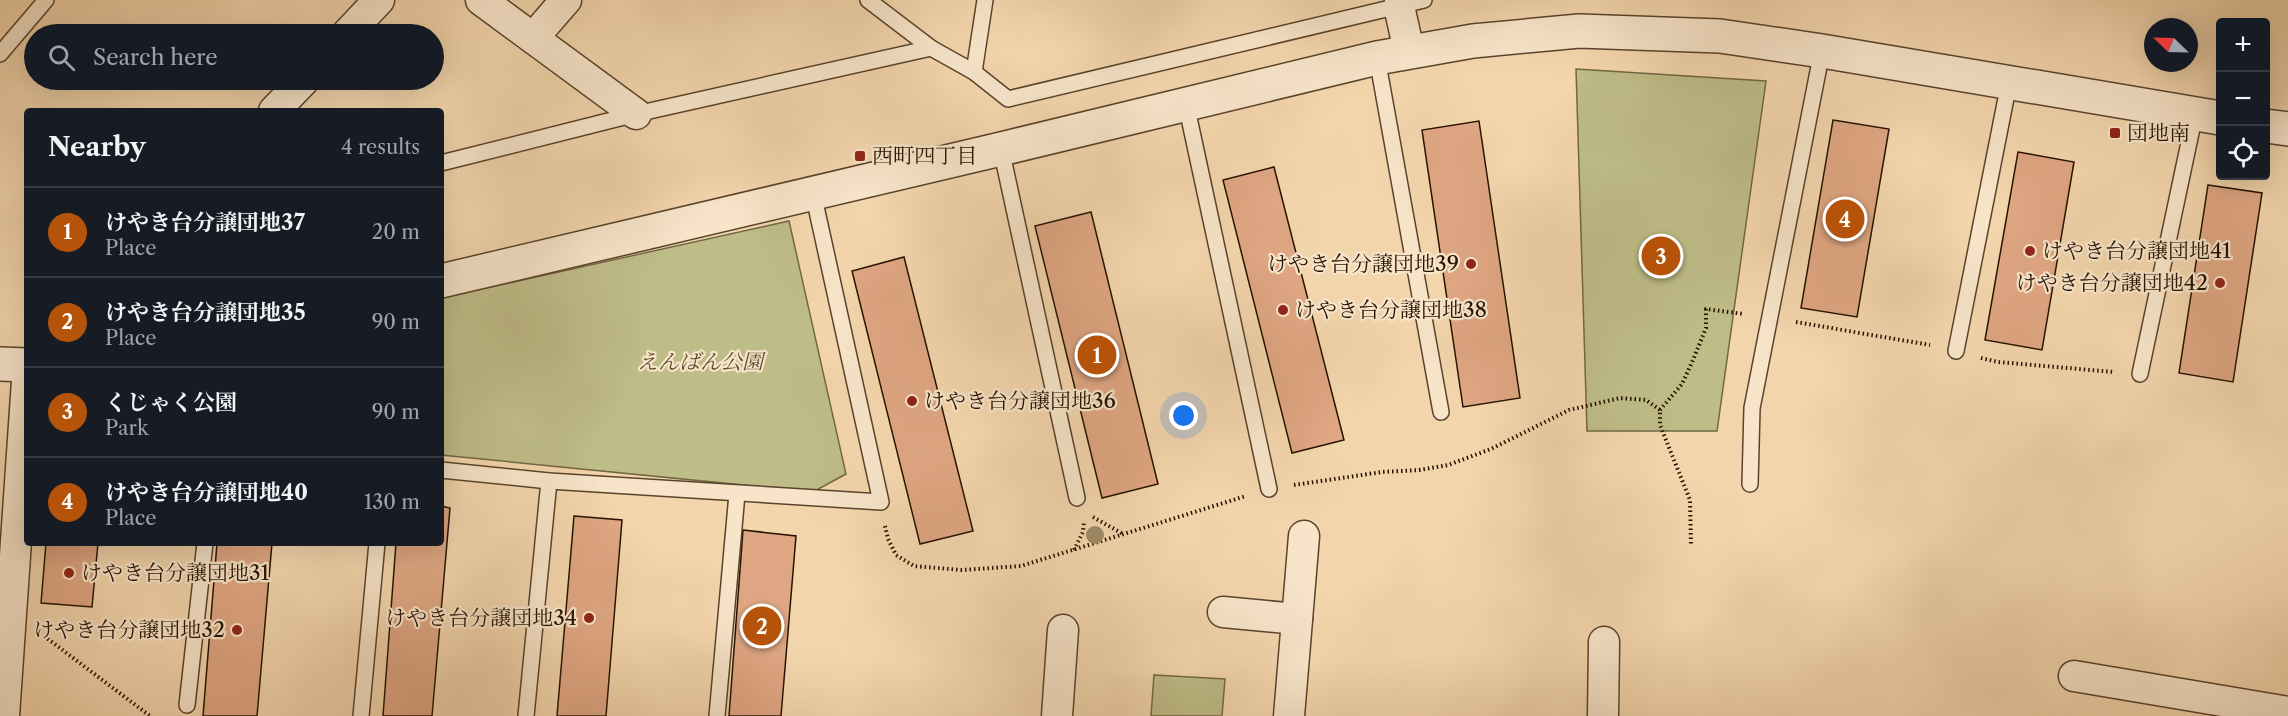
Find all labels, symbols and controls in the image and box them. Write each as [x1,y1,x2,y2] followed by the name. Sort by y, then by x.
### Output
[2144,18,2198,72] north arrow
[2216,18,2270,180] map controls
[2216,18,2270,72] button: +
[24,24,444,90] search box
[45,41,78,74] icon: search
[93,44,218,71] text: Search here
[2216,72,2270,126] button: −
[2127,120,2190,145] place label: 団地南
[2108,126,2122,140] marker: 団地南
[2216,126,2270,180] button: locate
[48,131,146,163] text: Nearby
[341,135,420,159] text: 4 results
[872,143,977,168] place label: 西町四丁目
[853,149,867,163] marker: 西町四丁目
[1826,196,1864,242] pin: 4
[105,209,305,236] text: けやき台分譲団地37
[63,220,72,244] text: 1
[372,220,420,244] text: 20 m
[1642,234,1680,278] pin: 3
[105,236,156,260] text: Place
[2042,238,2231,263] place label: けやき台分譲団地41
[2023,244,2037,258] marker: けやき台分譲団地41
[1267,251,1459,276] place label: けやき台分譲団地39
[1464,257,1478,271] marker: けやき台分譲団地39
[2016,270,2208,295] place label: けやき台分譲団地42
[2213,276,2227,290] marker: けやき台分譲団地42
[1295,297,1487,322] place label: けやき台分譲団地38
[105,299,306,326] text: けやき台分譲団地35
[1276,303,1290,317] marker: けやき台分譲団地38
[62,310,73,334] text: 2
[372,310,420,334] text: 90 m
[105,326,156,350] text: Place
[1078,332,1116,378] pin: 1
[637,349,766,374] park label: えんばん公園
[924,388,1116,413] place label: けやき台分譲団地36
[105,389,237,416] text: くじゃく公園
[905,394,919,408] marker: けやき台分譲団地36
[62,400,73,424] text: 3
[372,400,420,424] text: 90 m
[1169,401,1198,430] your location
[105,416,148,440] text: Park
[105,479,308,506] text: けやき台分譲団地40
[62,490,73,514] text: 4
[364,490,420,514] text: 130 m
[105,506,156,530] text: Place
[81,560,270,585] place label: けやき台分譲団地31
[62,566,76,580] marker: けやき台分譲団地31
[742,604,782,648] pin: 2
[385,605,577,630] place label: けやき台分譲団地34
[582,611,596,625] marker: けやき台分譲団地34
[33,617,225,642] place label: けやき台分譲団地32
[230,623,244,637] marker: けやき台分譲団地32

